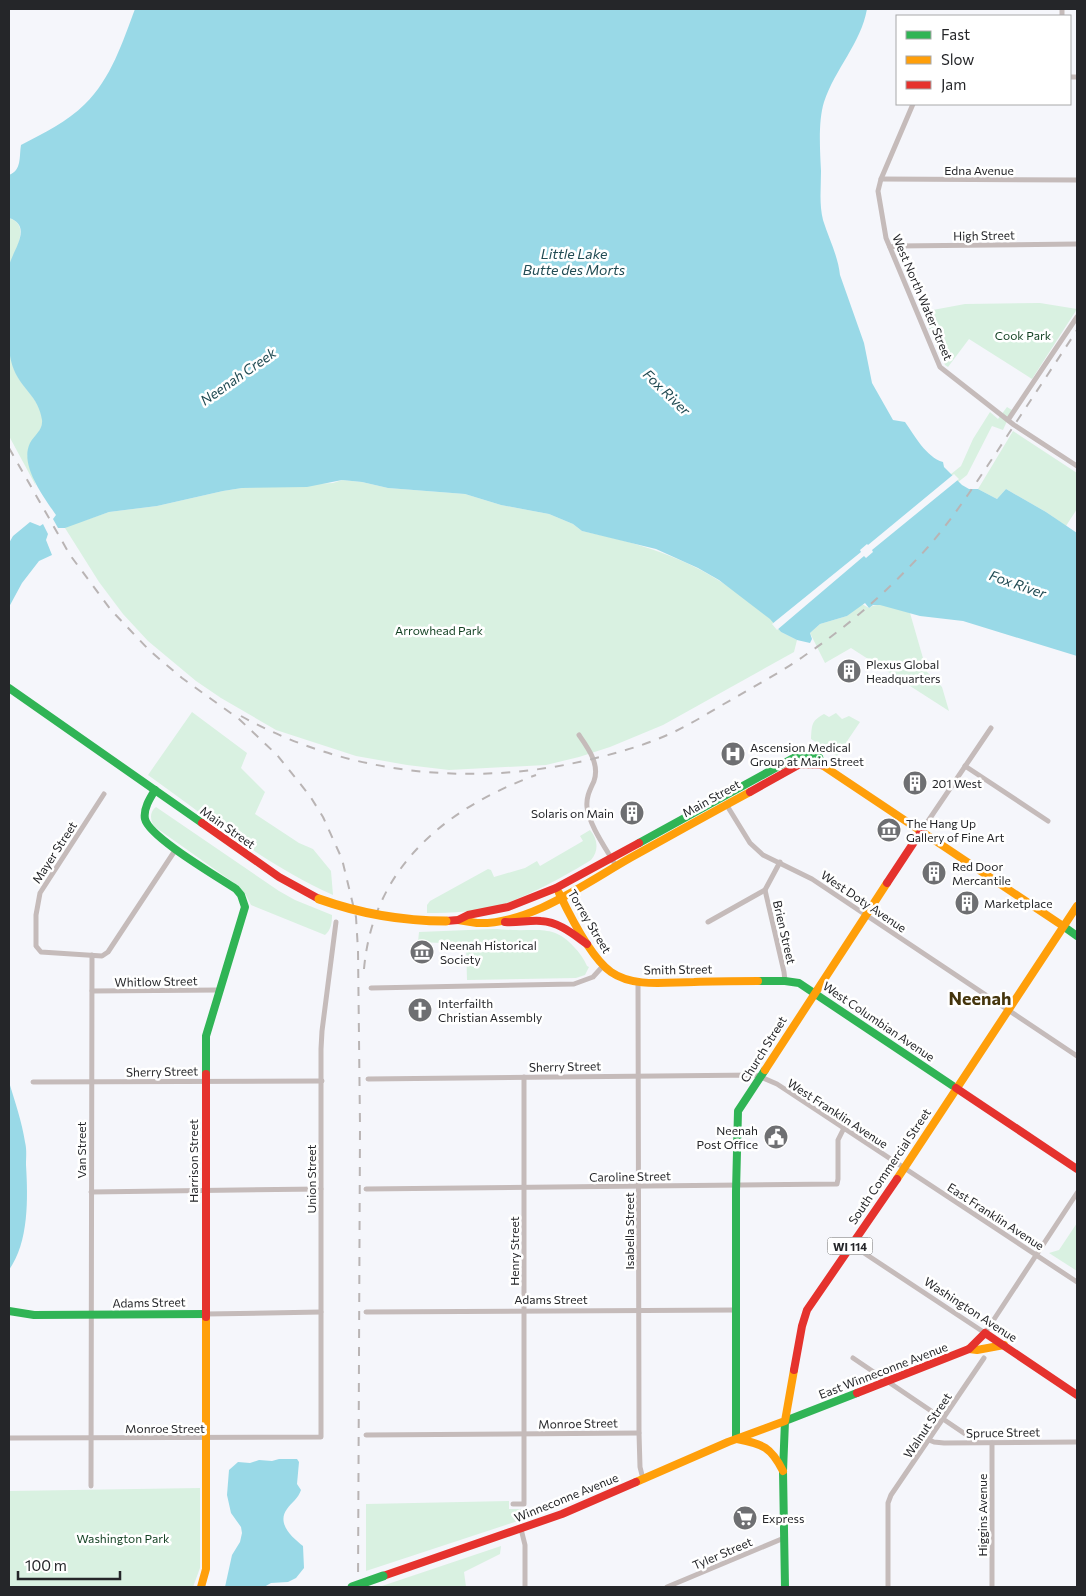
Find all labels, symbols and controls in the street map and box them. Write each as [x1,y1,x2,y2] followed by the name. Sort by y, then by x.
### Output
[896,15,1071,105] legend
[941,25,970,43] text: Fast
[941,50,974,68] text: Slow
[941,75,966,93] text: Jam
[944,163,1014,177] street label: Edna Avenue
[953,227,1015,243] street label: High Street
[890,232,956,362] street label: West North Water Street
[523,245,625,278] water label: Little Lake Butte des Morts
[995,328,1052,342] park label: Cook Park
[197,343,280,408] water label: Neenah Creek
[640,365,694,419] water label: Fox River
[987,566,1049,602] water label: Fox River
[395,623,484,637] park label: Arrowhead Park
[866,657,941,685] place label: Plexus Global Headquarters
[836,658,862,684] building icon: Plexus Global Headquarters
[750,740,864,768] place label: Ascension Medical Group at Main Street
[720,741,746,767] hospital icon: Ascension Medical Group at Main Street
[902,770,928,796] building icon: 201 West
[680,776,742,820] street label: Main Street
[932,776,982,790] place label: 201 West
[619,800,645,826] building icon: Solaris on Main
[198,803,258,851] street label: Main Street
[531,806,614,820] place label: Solaris on Main
[906,816,1004,844] place label: The Hang Up Gallery of Fine Art
[876,817,902,843] museum icon: The Hang Up Gallery of Fine Art
[29,818,79,886] street label: Mayer Street
[952,859,1011,887] place label: Red Door Mercantile
[921,860,947,886] building icon: Red Door Mercantile
[819,867,909,935] street label: West Doty Avenue
[565,887,615,955] street label: Torrey Street
[954,890,980,916] building icon: Marketplace
[984,896,1053,910] place label: Marketplace
[771,899,799,965] street label: Brien Street
[440,938,537,966] place label: Neenah Historical Society
[409,939,435,965] museum icon: Neenah Historical Society
[644,961,712,977] street label: Smith Street
[114,973,198,989] street label: Whitlow Street
[821,978,937,1064] street label: West Columbian Avenue
[949,987,1011,1009] district label: Neenah
[438,996,542,1024] place label: Interfailth Christian Assembly
[407,997,433,1023] church icon: Interfailth Christian Assembly
[737,1013,789,1085] street label: Church Street
[529,1058,601,1074] street label: Sherry Street
[126,1063,198,1079] street label: Sherry Street
[785,1075,891,1151] street label: West Franklin Avenue
[845,1105,933,1227] street label: South Commercial Street
[186,1119,200,1203] street label: Harrison Street
[74,1121,88,1178] street label: Van Street
[697,1123,758,1151] place label: Neenah Post Office
[763,1124,789,1150] public building icon: Neenah Post Office
[304,1144,318,1214] street label: Union Street
[589,1168,671,1184] street label: Caroline Street
[945,1180,1047,1252] street label: East Franklin Avenue
[622,1192,636,1270] street label: Isabella Street
[507,1216,521,1286] street label: Henry Street
[828,1238,872,1254] road number: WI 114
[922,1274,1020,1344] street label: Washington Avenue
[514,1292,588,1306] street label: Adams Street
[112,1294,186,1310] street label: Adams Street
[817,1339,949,1401] street label: East Winneconne Avenue
[900,1390,954,1460] street label: Walnut Street
[538,1415,618,1431] street label: Monroe Street
[125,1421,205,1435] street label: Monroe Street
[966,1424,1040,1440] street label: Spruce Street
[512,1470,620,1524] street label: Winneconne Avenue
[975,1474,989,1556] street label: Higgins Avenue
[732,1505,758,1531] supermarket icon: Express
[762,1511,804,1525] place label: Express
[77,1531,170,1545] park label: Washington Park
[690,1534,754,1572] street label: Tyler Street
[18,1548,120,1580] scale bar
[25,1556,67,1574] text: 100 m

